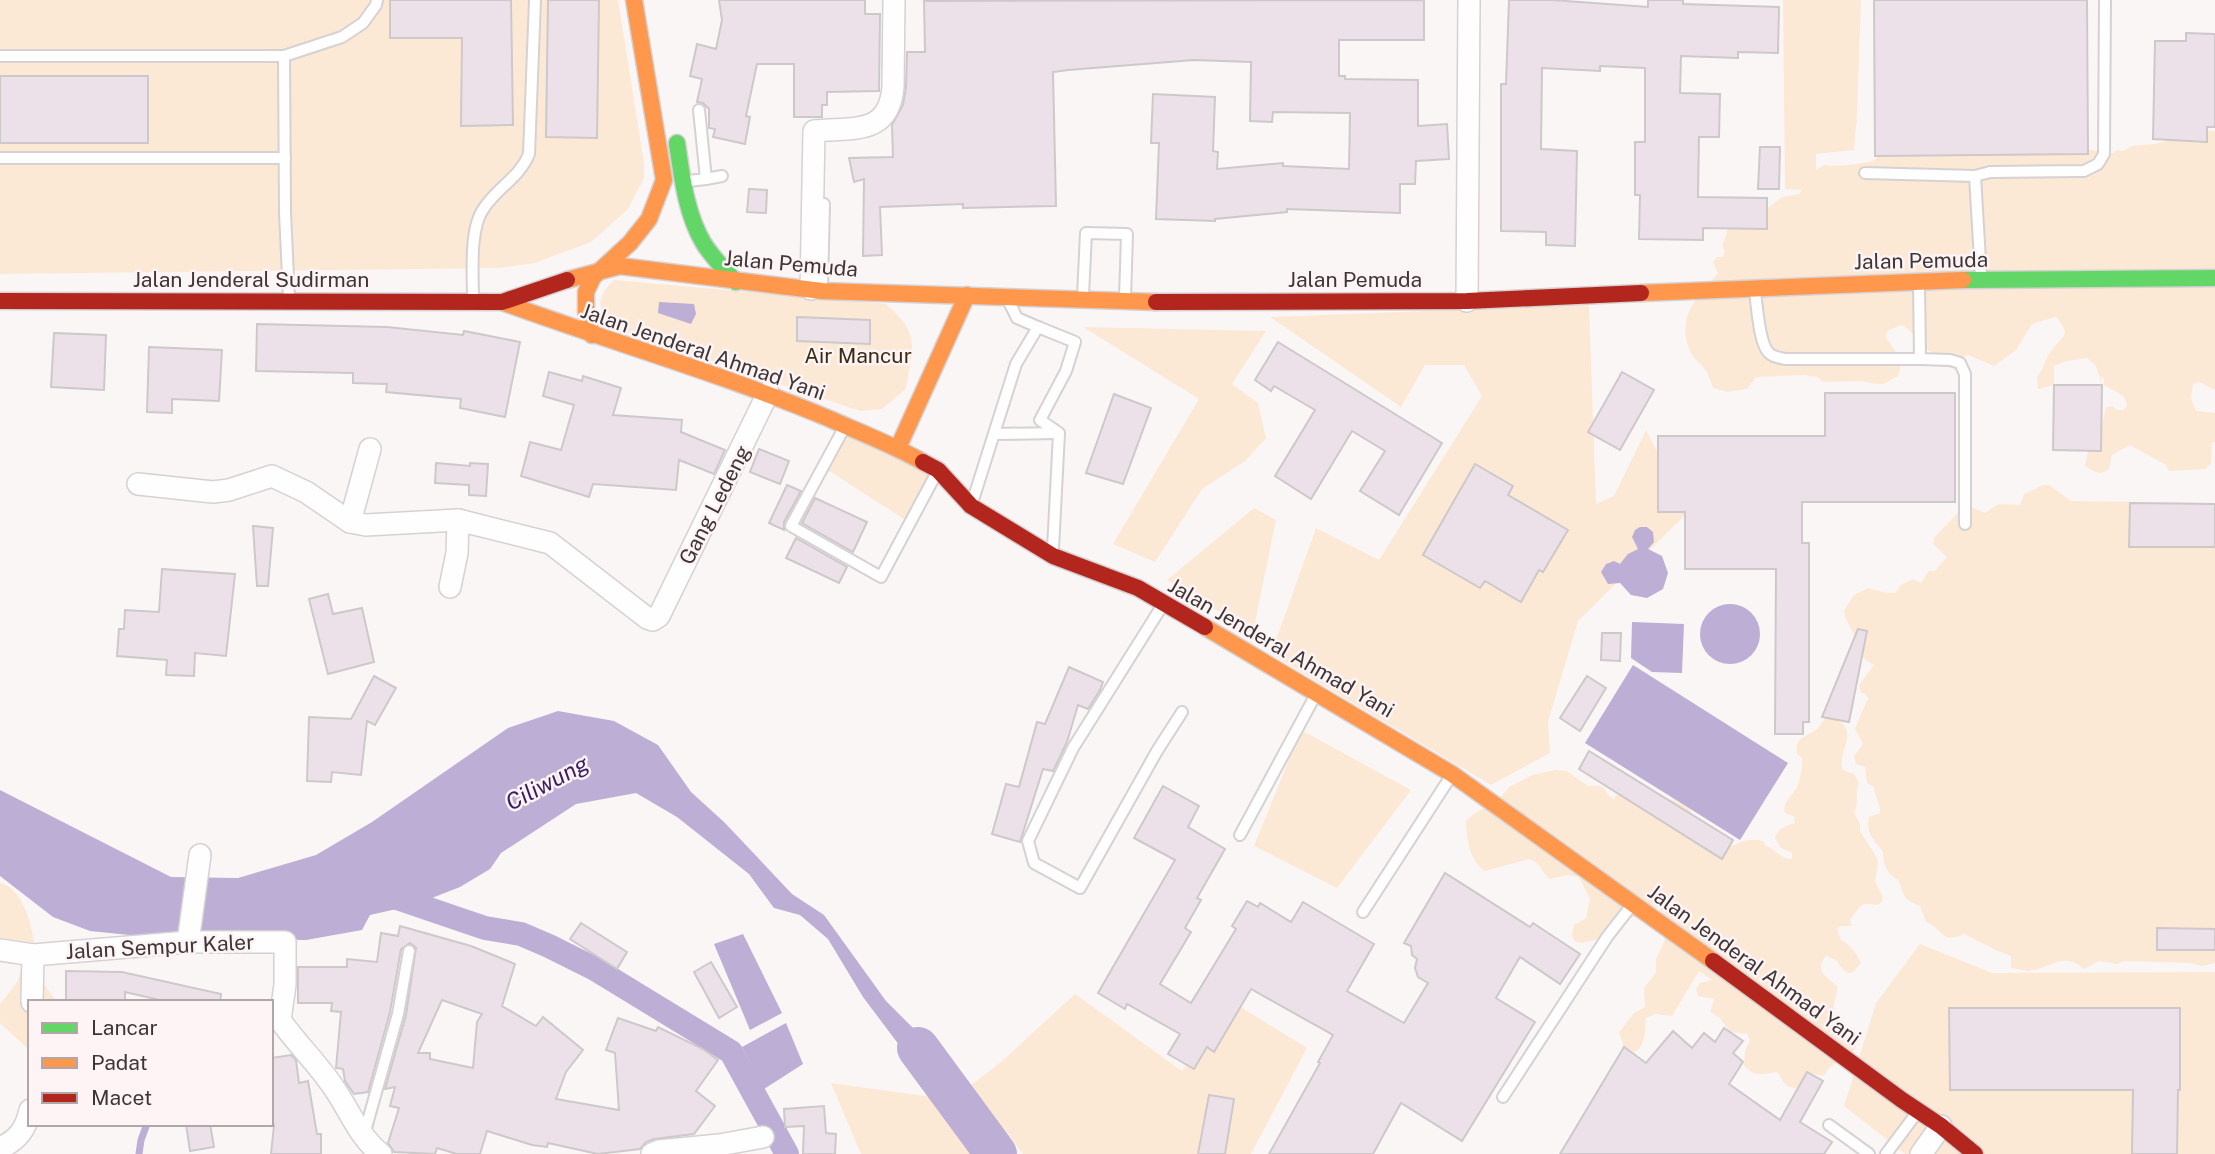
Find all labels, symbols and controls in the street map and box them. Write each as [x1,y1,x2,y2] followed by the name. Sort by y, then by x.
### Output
[723,245,859,282] street label: Jalan Pemuda
[1854,247,1988,274] street label: Jalan Pemuda
[133,267,369,292] street label: Jalan Jenderal Sudirman
[1288,267,1422,292] street label: Jalan Pemuda
[578,298,829,405] street label: Jalan Jenderal Ahmad Yani
[804,343,912,368] park label: Air Mancur
[674,441,755,569] street label: Gang Ledeng
[1164,572,1399,723] street label: Jalan Jenderal Ahmad Yani
[501,749,593,816] water label: Ciliwung
[1643,879,1866,1050] street label: Jalan Jenderal Ahmad Yani
[65,929,255,964] street label: Jalan Sempur Kaler
[28,1000,273,1126] legend
[91,1015,158,1040] text: Lancar
[91,1050,148,1075] text: Padat
[91,1085,152,1110] text: Macet

